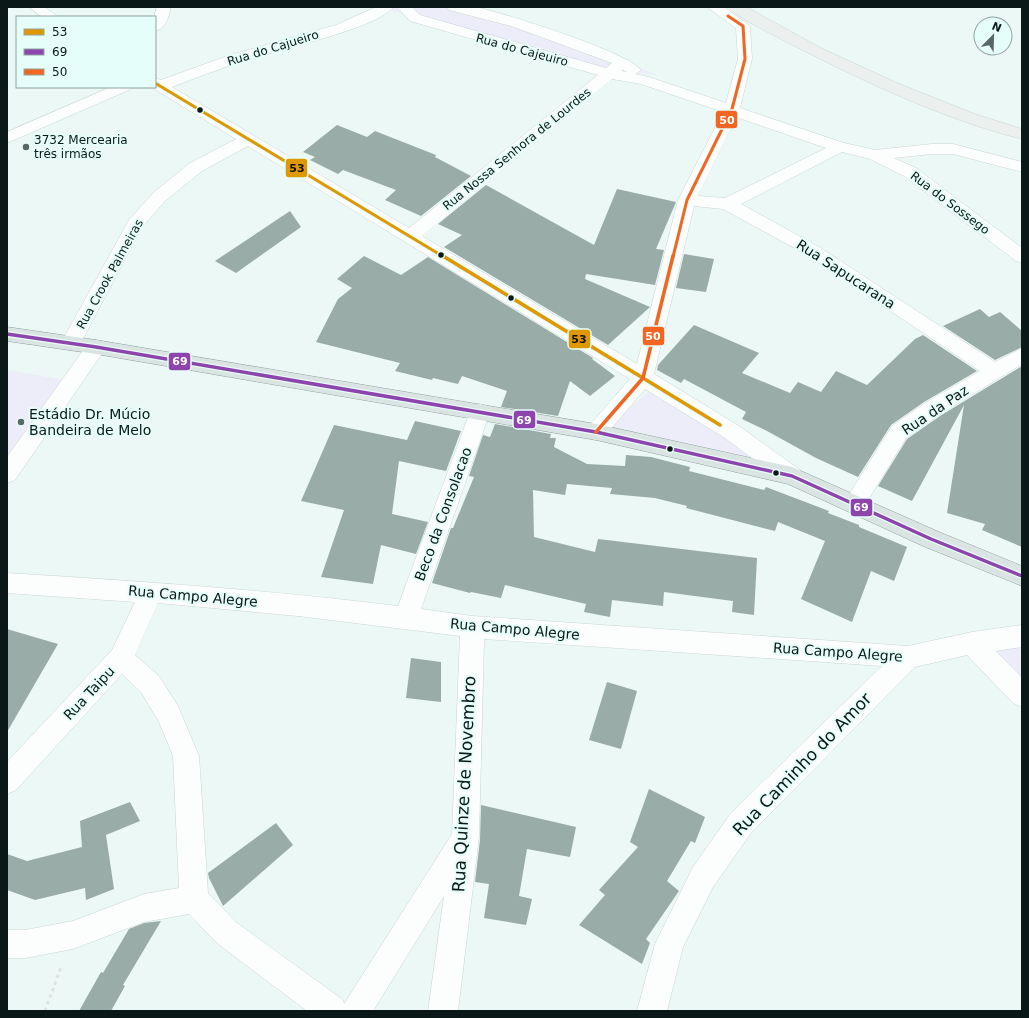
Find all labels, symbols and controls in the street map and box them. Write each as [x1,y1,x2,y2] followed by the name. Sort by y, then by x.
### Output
[16,16,156,88] legend
[973,16,1013,56] north arrow
[990,19,1003,35] text: N
[52,25,67,39] text: 53
[226,27,320,69] street label: Rua do Cajueiro
[474,31,570,69] street label: Rua do Cajeuiro
[52,45,67,59] text: 69
[52,65,67,79] text: 50
[440,85,594,213] street label: Rua Nossa Senhora de Lourdes
[195,105,205,115] unlabelled marker
[715,110,738,129] line badge: 50
[719,114,735,127] text: 50
[34,133,128,161] place label: 3732 Mercearia três irmãos
[21,142,31,152] marker: 3732 Mercearia três irmãos
[285,158,308,178] line badge: 53
[289,162,305,175] text: 53
[908,169,992,237] street label: Rua do Sossego
[74,217,146,331] street label: Rua Crook Palmeiras
[794,236,898,312] street label: Rua Sapucarana
[436,250,446,260] unlabelled marker
[506,293,516,303] unlabelled marker
[642,326,665,346] line badge: 50
[568,329,591,349] line badge: 53
[645,330,661,343] text: 50
[571,333,587,346] text: 53
[168,352,191,371] line badge: 69
[172,355,188,368] text: 69
[899,382,971,438] street label: Rua da Paz
[29,406,151,438] place label: Estádio Dr. Múcio Bandeira de Melo
[513,410,536,429] line badge: 69
[516,414,532,427] text: 69
[16,417,26,427] marker: Estádio Dr. Múcio Bandeira de Melo
[665,444,675,454] unlabelled marker
[411,445,475,583] street label: Beco da Consolacao
[771,468,781,478] unlabelled marker
[850,498,873,517] line badge: 69
[853,501,869,514] text: 69
[128,582,258,610] street label: Rua Campo Alegre
[450,615,580,643] street label: Rua Campo Alegre
[773,639,903,665] street label: Rua Campo Alegre
[60,663,118,723] street label: Rua Taipu
[448,675,480,893] street label: Rua Quinze de Novembro
[729,688,875,840] street label: Rua Caminho do Amor

